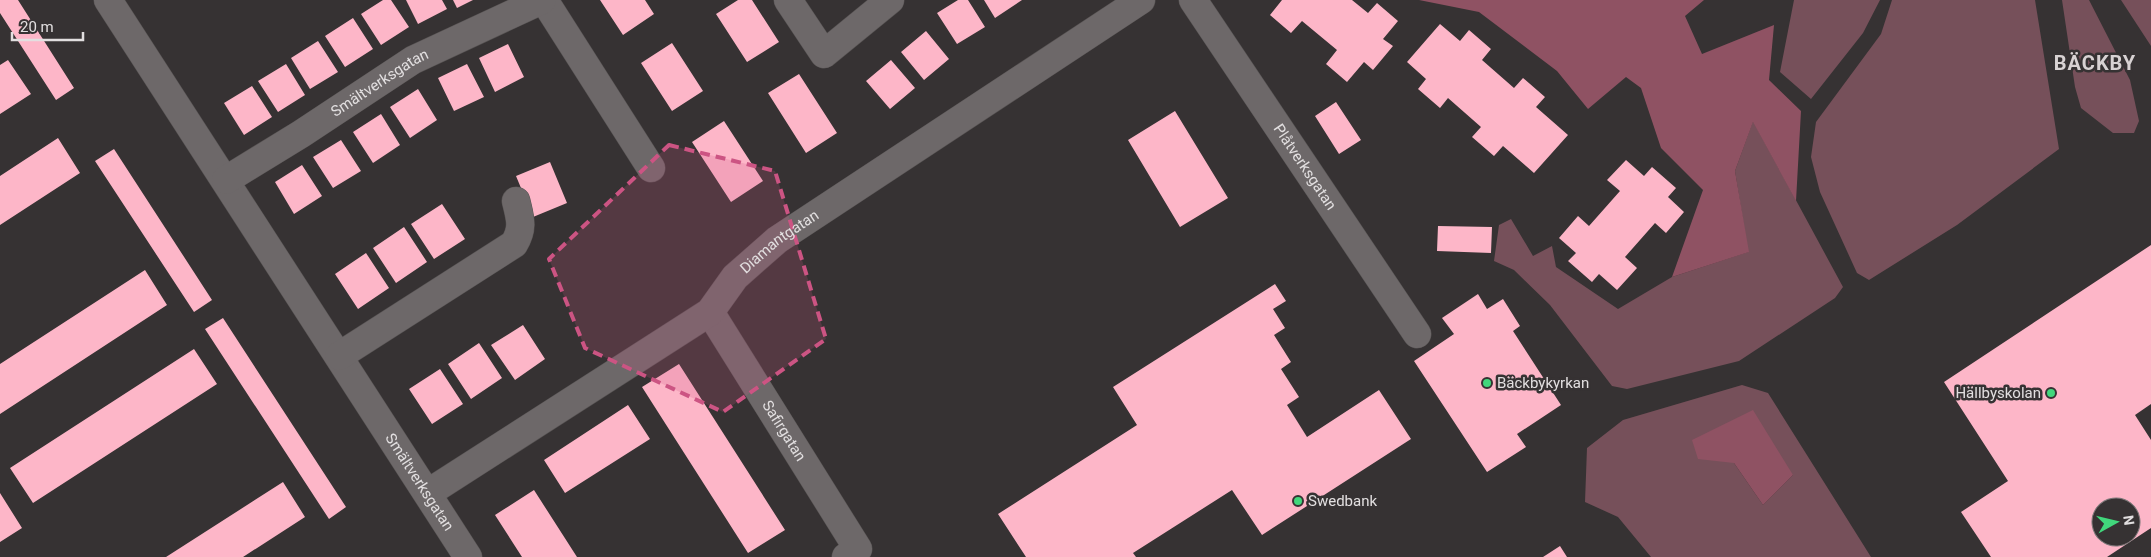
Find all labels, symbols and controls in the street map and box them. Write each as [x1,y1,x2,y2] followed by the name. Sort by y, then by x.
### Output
[12,10,84,42] scale bar
[20,18,54,36] text: 20 m
[328,45,431,121] street label: Smältverksgatan
[2054,51,2136,75] district label: BÄCKBY
[1270,120,1340,213] street label: Plåtverksgatan
[736,206,822,277] street label: Diamantgatan
[1497,374,1589,392] place label: Bäckbykyrkan
[1481,377,1493,389] marker: Bäckbykyrkan
[1955,384,2041,402] place label: Hällbyskolan
[2045,387,2057,399] marker: Hällbyskolan
[758,397,810,465] street label: Safirgatan
[382,430,458,534] street label: Smältverksgatan
[1308,492,1377,510] place label: Swedbank
[1292,495,1304,507] marker: Swedbank
[2091,497,2141,547] north arrow
[2120,514,2137,526] text: N

